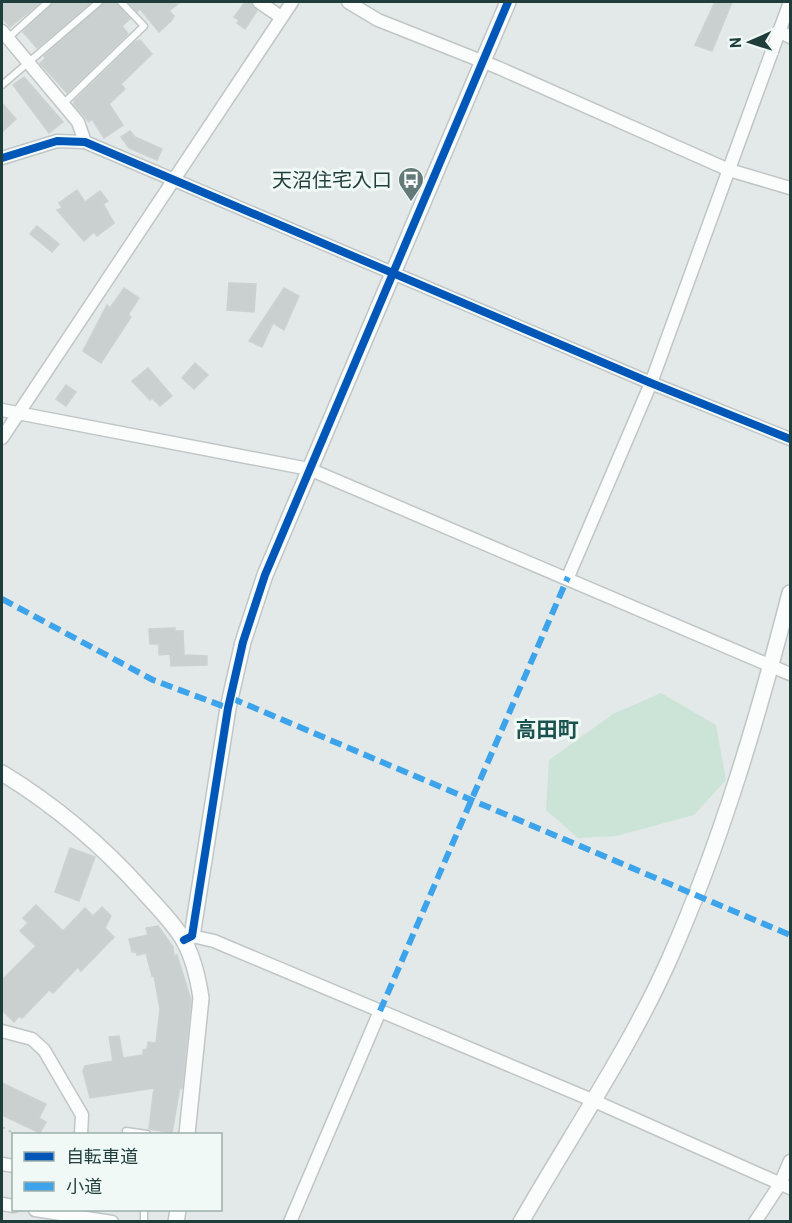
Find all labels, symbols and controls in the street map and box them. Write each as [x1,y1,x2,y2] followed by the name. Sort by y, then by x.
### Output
[720,12,780,72] north arrow
[725,37,744,49] text: N
[396,165,426,203] bus stop icon: 天沼住宅入口
[272,167,392,191] place label: 天沼住宅入口
[516,716,579,741] district label: 高田町
[12,1133,222,1211] legend
[66,1145,138,1167] text: 自転車道
[66,1175,102,1197] text: 小道

